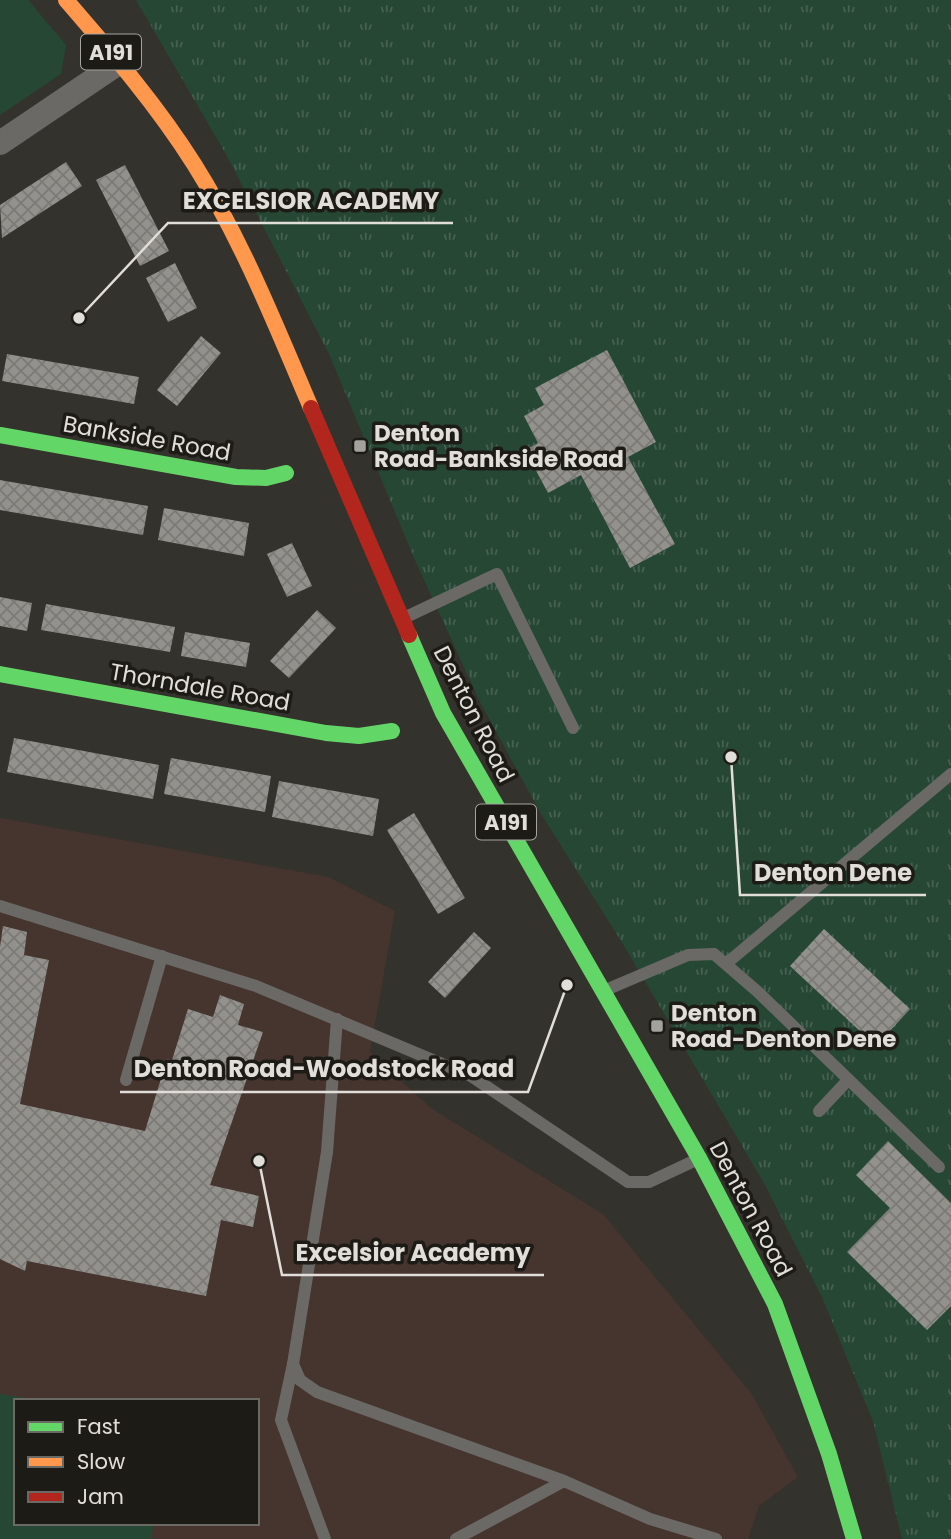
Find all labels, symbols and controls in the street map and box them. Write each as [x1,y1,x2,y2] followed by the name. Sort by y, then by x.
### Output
[81,34,141,70] road number: A191
[168,178,453,223] callout: EXCELSIOR ACADEMY
[183,184,439,217] text: EXCELSIOR ACADEMY
[61,408,233,468] street label: Bankside Road
[374,417,624,475] place label: Denton Road-Bankside Road
[352,438,368,454] marker: Denton Road-Bankside Road
[426,640,522,788] street label: Denton Road
[108,655,292,719] street label: Thorndale Road
[476,804,536,840] road number: A191
[740,850,926,895] callout: Denton Dene
[754,856,912,889] text: Denton Dene
[671,997,897,1055] place label: Denton Road-Denton Dene
[649,1018,665,1034] marker: Denton Road-Denton Dene
[120,1047,528,1092] callout: Denton Road-Woodstock Road
[134,1052,514,1085] text: Denton Road-Woodstock Road
[702,1136,800,1282] street label: Denton Road
[282,1230,544,1275] callout: Excelsior Academy
[296,1236,531,1269] text: Excelsior Academy
[14,1399,259,1525] legend
[77,1412,120,1441] text: Fast
[77,1447,125,1476] text: Slow
[77,1482,124,1511] text: Jam

